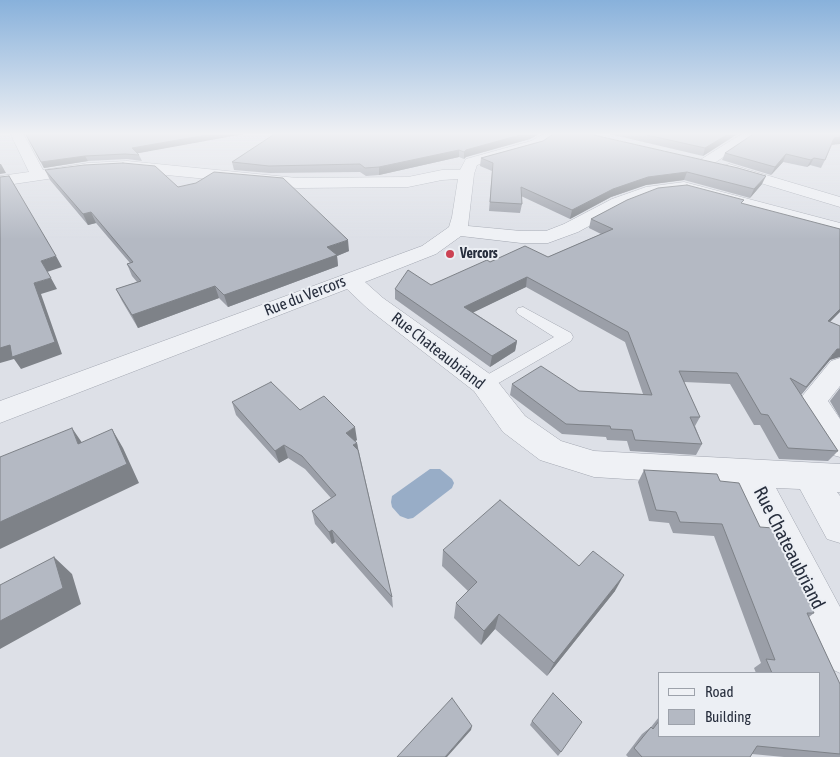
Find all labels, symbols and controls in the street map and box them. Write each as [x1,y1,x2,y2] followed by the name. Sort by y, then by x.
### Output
[460,246,498,262] place label: Vercors
[444,248,456,260] marker: Vercors
[261,272,349,320] street label: Rue du Vercors
[387,309,489,393] street label: Rue Chateaubriand
[748,483,830,613] street label: Rue Chateaubriand
[658,672,820,737] legend
[705,683,734,700] text: Road
[705,708,751,725] text: Building

